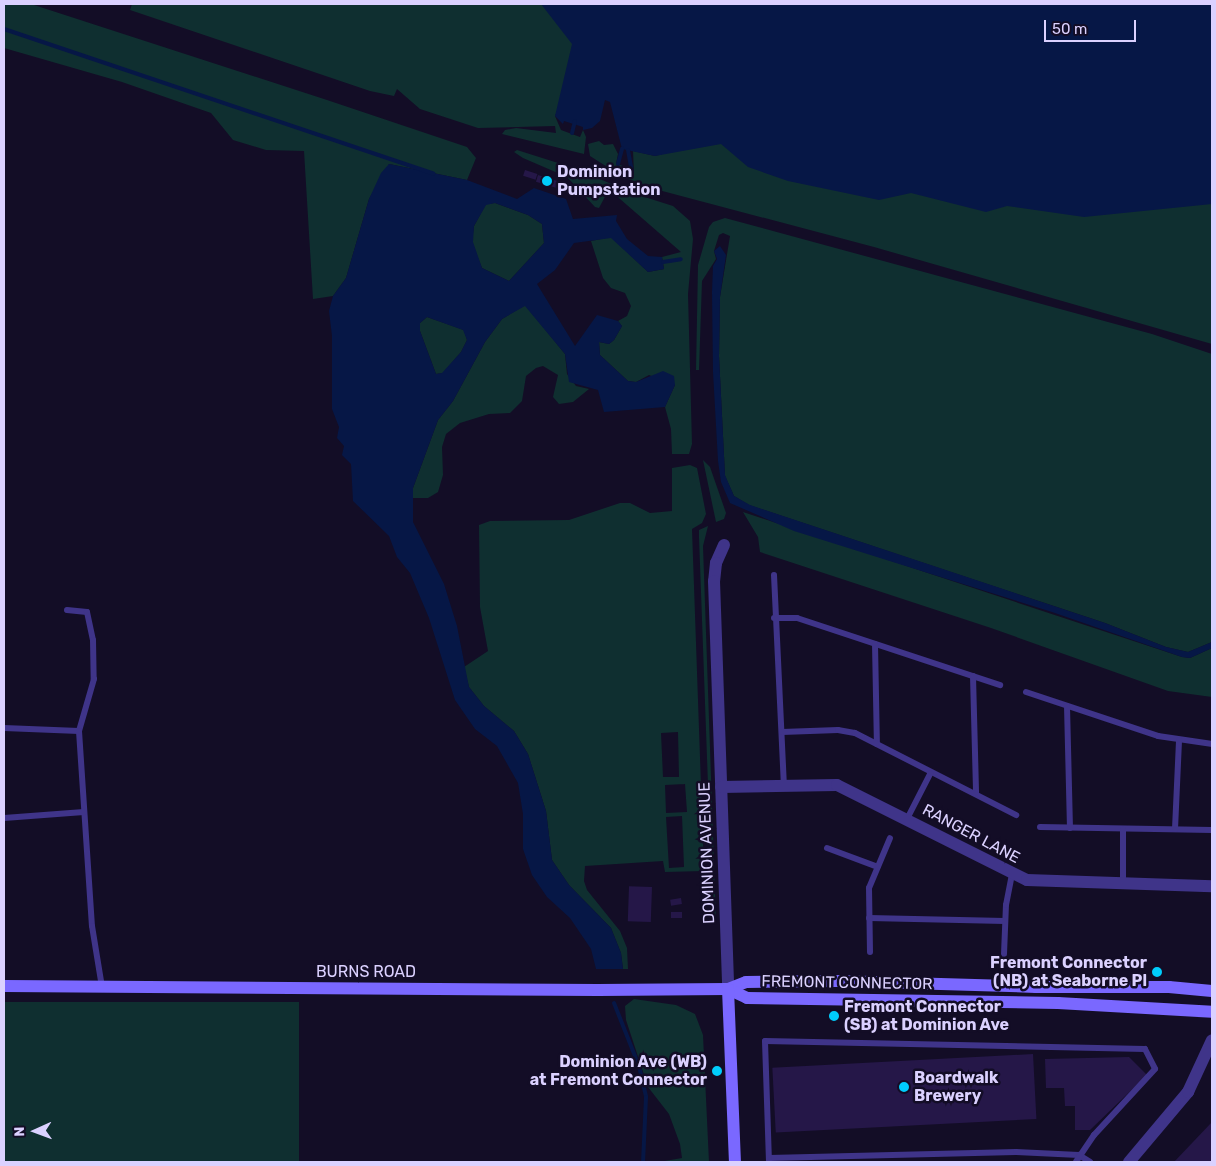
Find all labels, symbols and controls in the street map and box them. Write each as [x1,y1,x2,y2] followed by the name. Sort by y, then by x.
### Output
[1046,10,1138,42] scale bar
[1052,20,1087,38] text: 50 m
[557,162,661,200] place label: Dominion Pumpstation
[541,175,553,187] marker: Dominion Pumpstation
[695,781,719,925] street label: DOMINION AVENUE
[919,800,1023,868] street label: RANGER LANE
[990,953,1147,991] place label: Fremont Connector (NB) at Seaborne Pl
[316,962,416,982] street label: BURNS ROAD
[1151,966,1163,978] marker: Fremont Connector (NB) at Seaborne Pl
[761,972,933,994] street label: FREMONT CONNECTOR
[844,997,1010,1035] place label: Fremont Connector (SB) at Dominion Ave
[828,1010,840,1022] marker: Fremont Connector (SB) at Dominion Ave
[530,1052,707,1090] place label: Dominion Ave (WB) at Fremont Connector
[711,1065,723,1077] marker: Dominion Ave (WB) at Fremont Connector
[914,1068,998,1106] place label: Boardwalk Brewery
[898,1081,910,1093] marker: Boardwalk Brewery
[10,1106,60,1156] north arrow
[11,1126,28,1137] text: N

